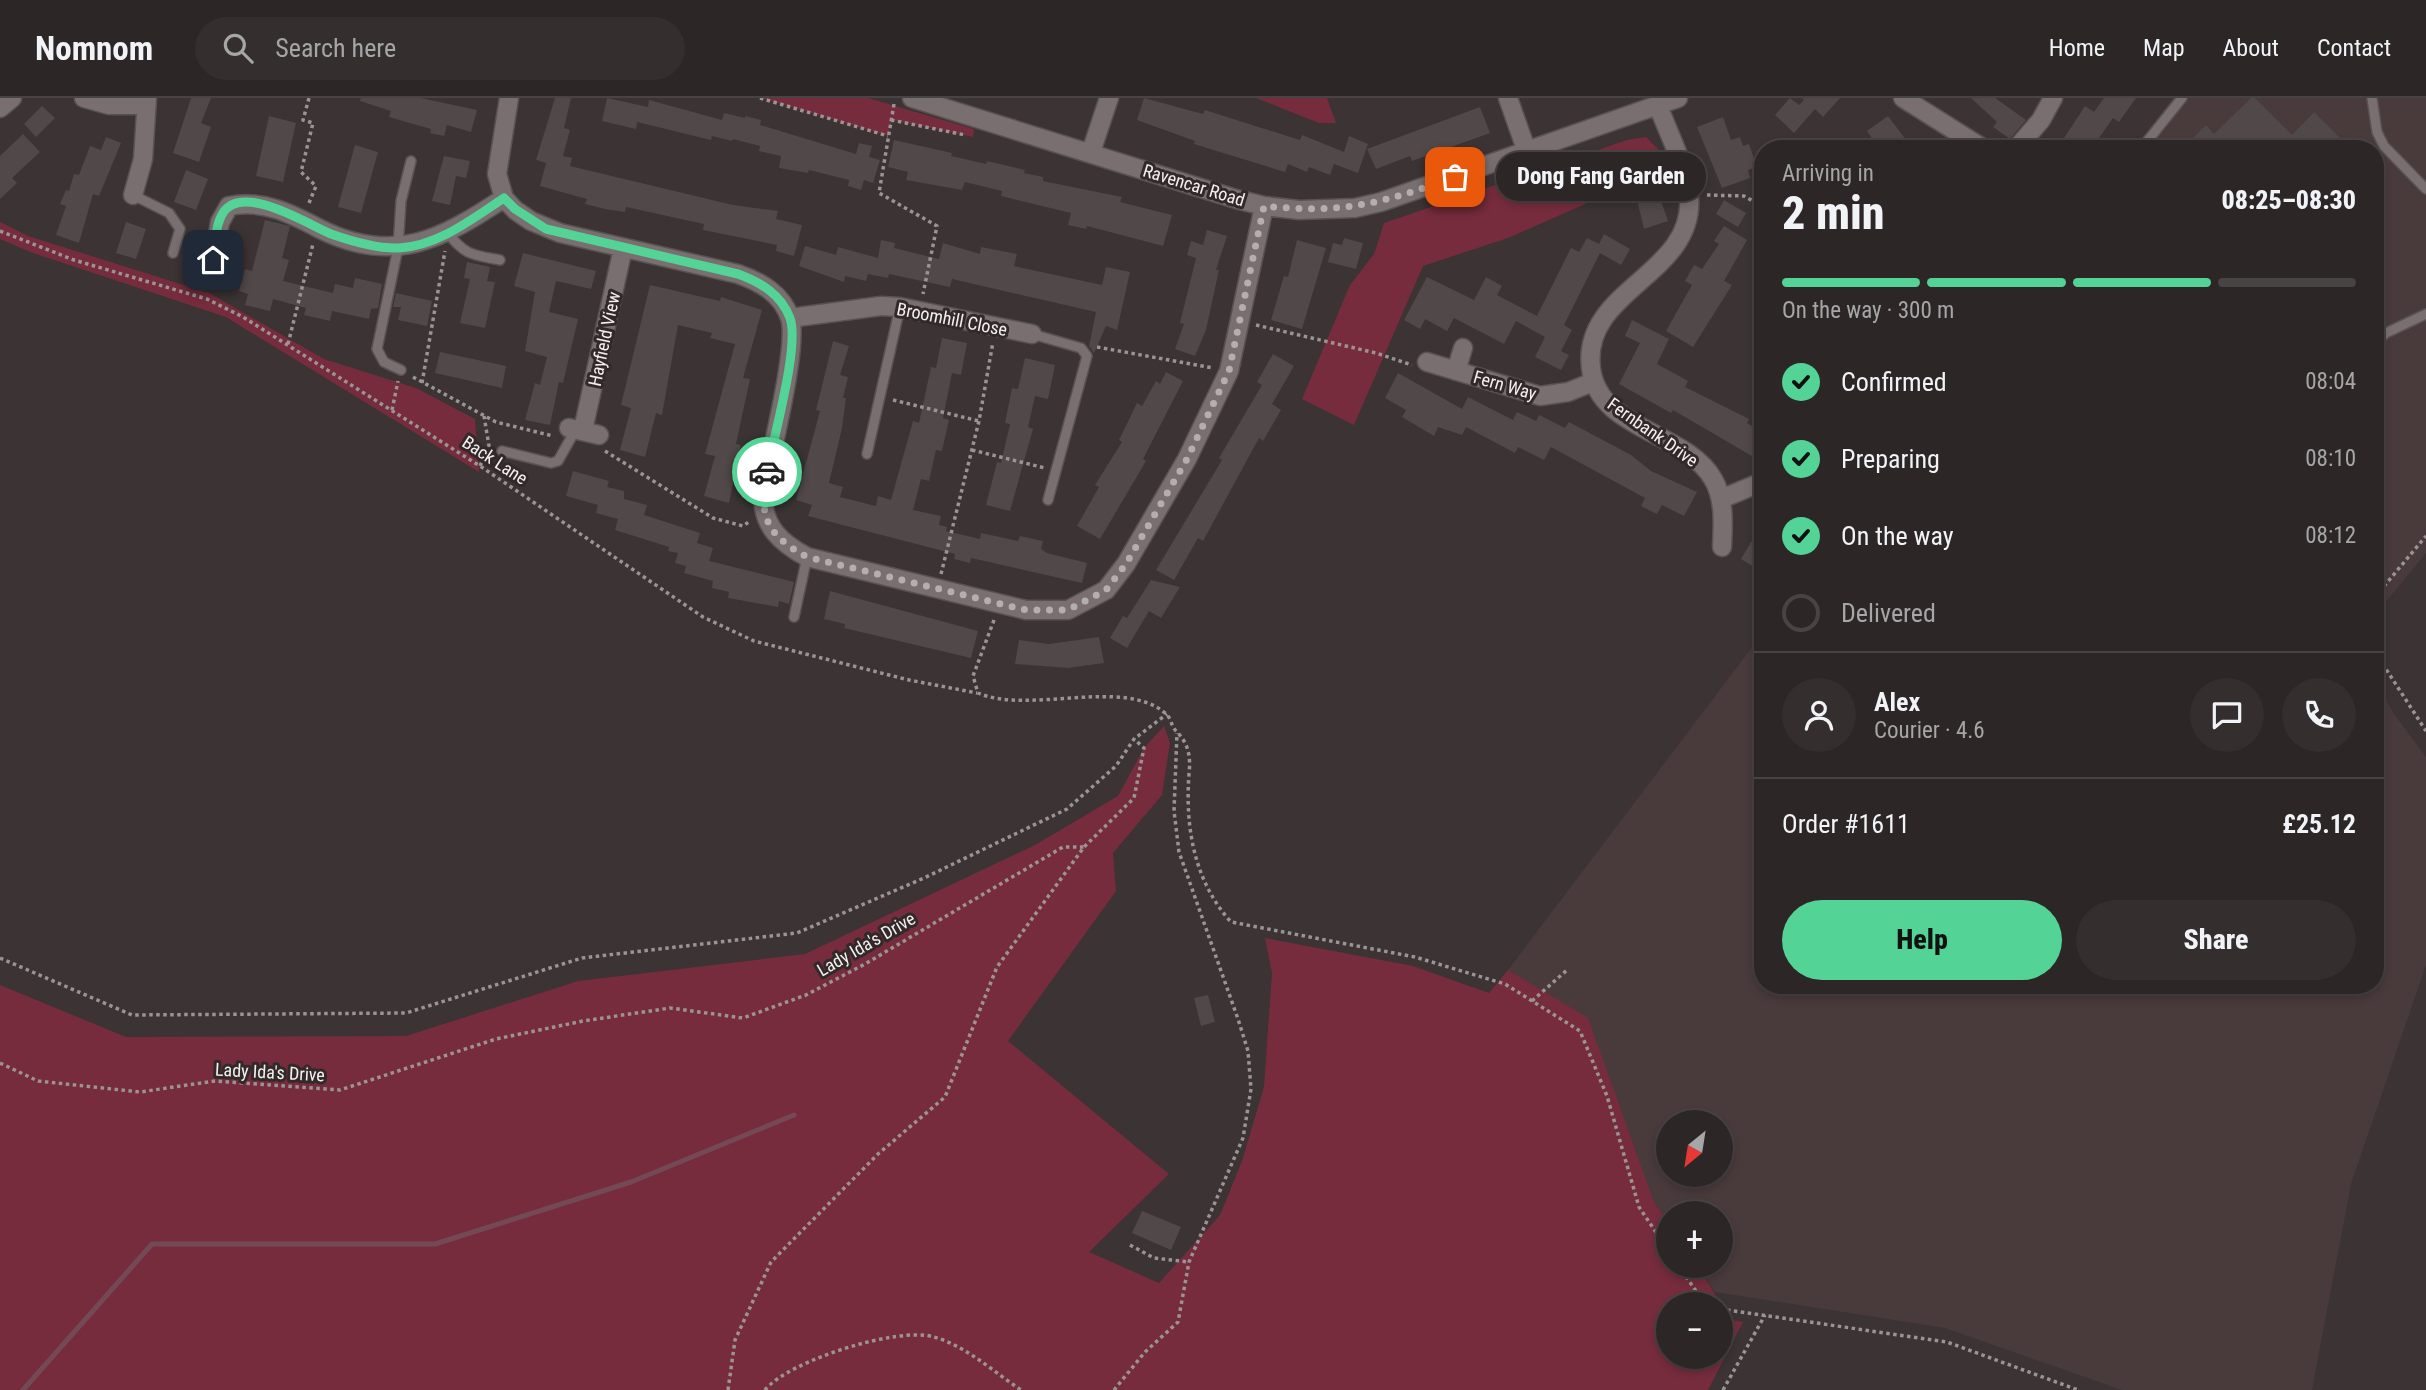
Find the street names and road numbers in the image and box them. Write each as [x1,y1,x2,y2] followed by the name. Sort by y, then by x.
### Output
[1140,160,1248,210] street label: Ravencar Road
[584,290,624,388] street label: Hayfield View
[895,298,1009,340] street label: Broomhill Close
[1471,366,1539,404] street label: Fern Way
[1604,393,1702,471] street label: Fernbank Drive
[459,431,531,489] street label: Back Lane
[813,907,919,981] street label: Lady Ida's Drive
[215,1059,325,1085] street label: Lady Ida's Drive

